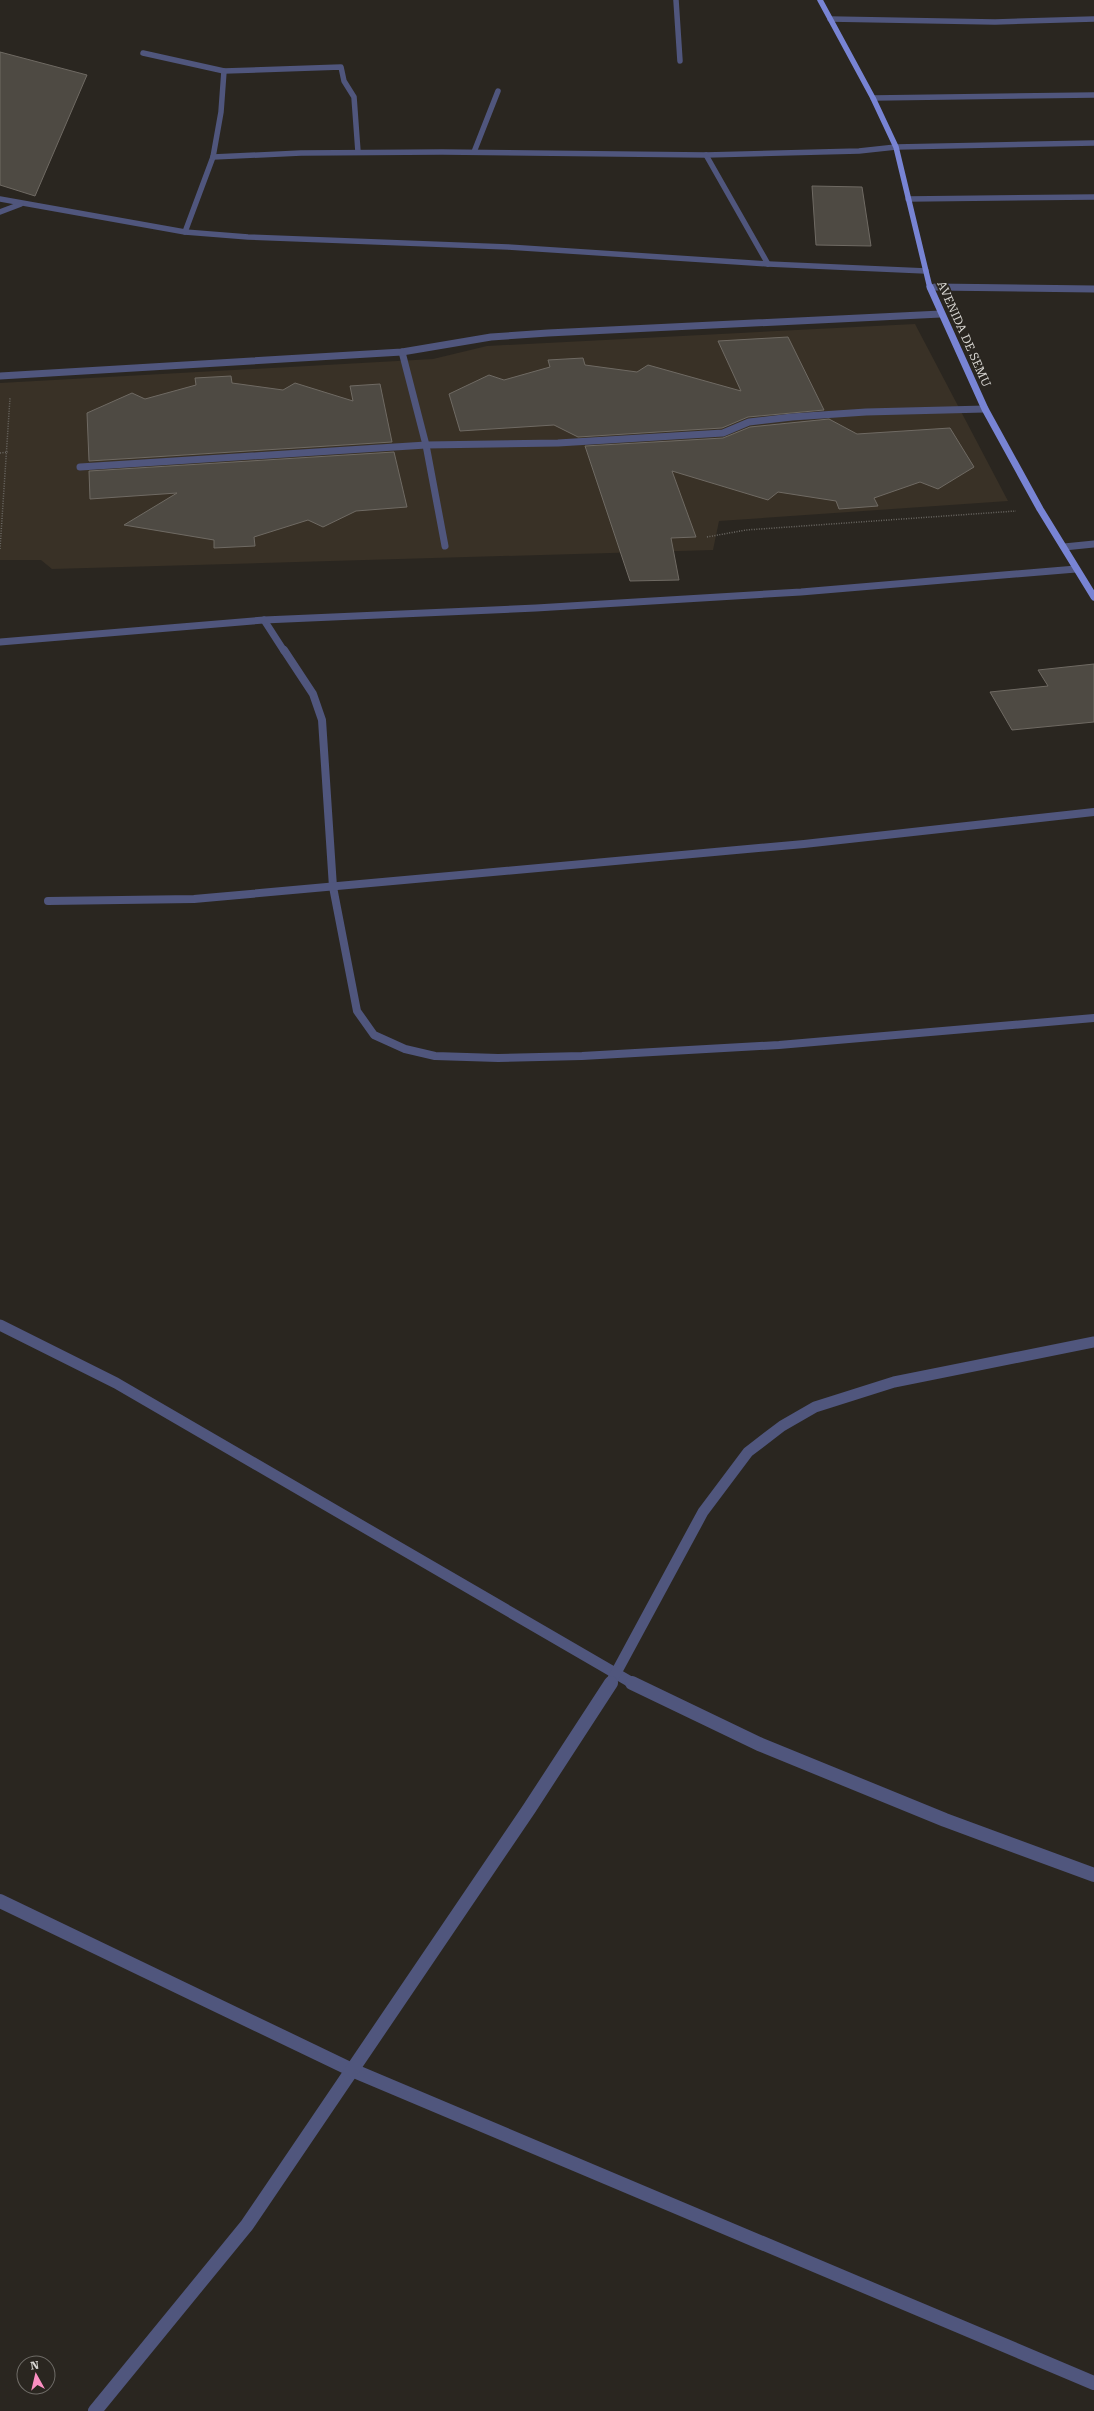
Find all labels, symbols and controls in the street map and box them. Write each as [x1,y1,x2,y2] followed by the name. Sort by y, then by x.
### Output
[934,279,994,389] street label: AVENIDA DE SEMU
[16,2355,56,2395] north arrow
[30,2358,40,2373] text: N

